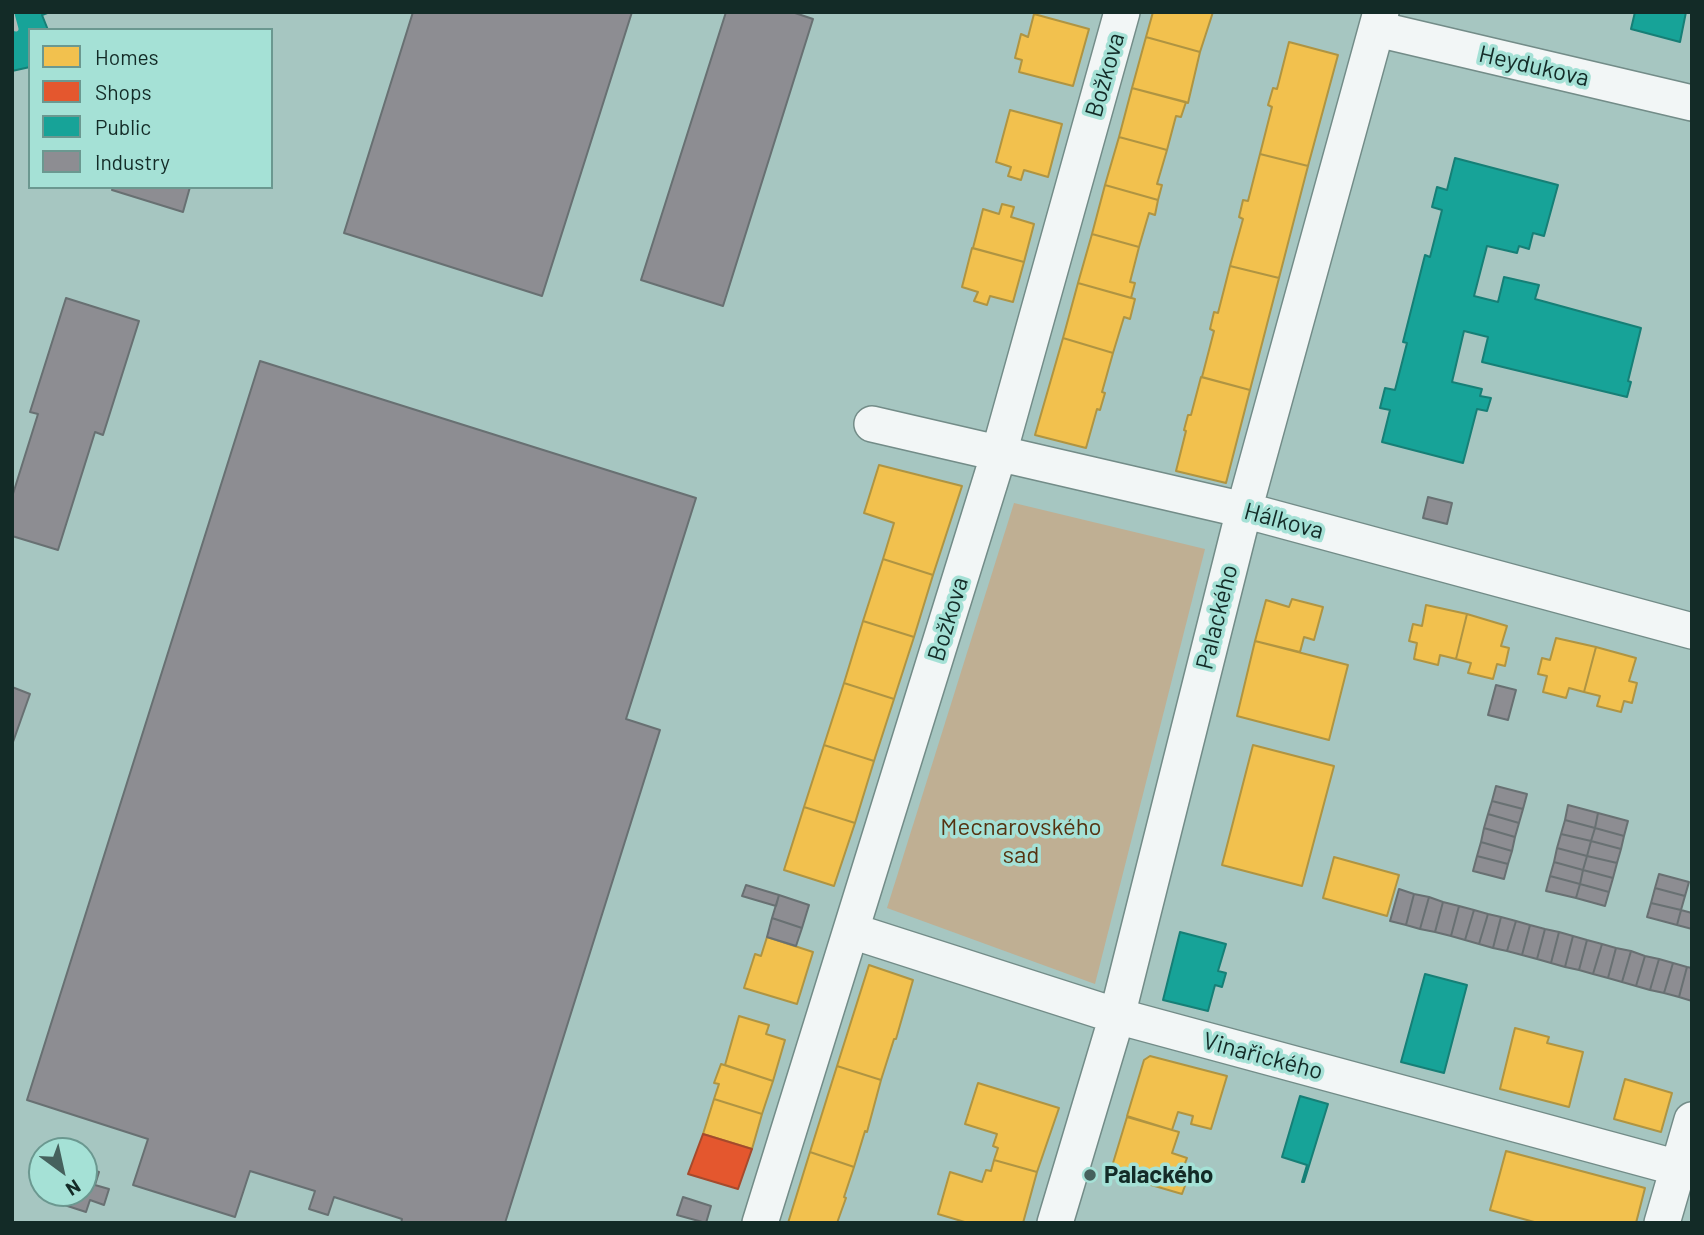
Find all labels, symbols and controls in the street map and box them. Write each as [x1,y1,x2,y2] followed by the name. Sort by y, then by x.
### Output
[28,28,273,189] legend
[1079,30,1131,120] street label: Božkova
[1476,39,1592,93] street label: Heydukova
[95,44,159,69] text: Homes
[95,79,152,104] text: Shops
[95,114,151,139] text: Public
[95,149,170,174] text: Industry
[1241,497,1327,545] street label: Hálkova
[1190,562,1244,672] street label: Palackého
[922,573,974,665] street label: Božkova
[940,813,1102,869] park label: Mecnarovského sad
[1200,1026,1326,1086] street label: Vinařického
[28,1137,98,1207] north arrow
[1104,1161,1213,1189] place label: Palackého
[1082,1167,1098,1183] marker: Palackého
[62,1175,85,1201] text: N

